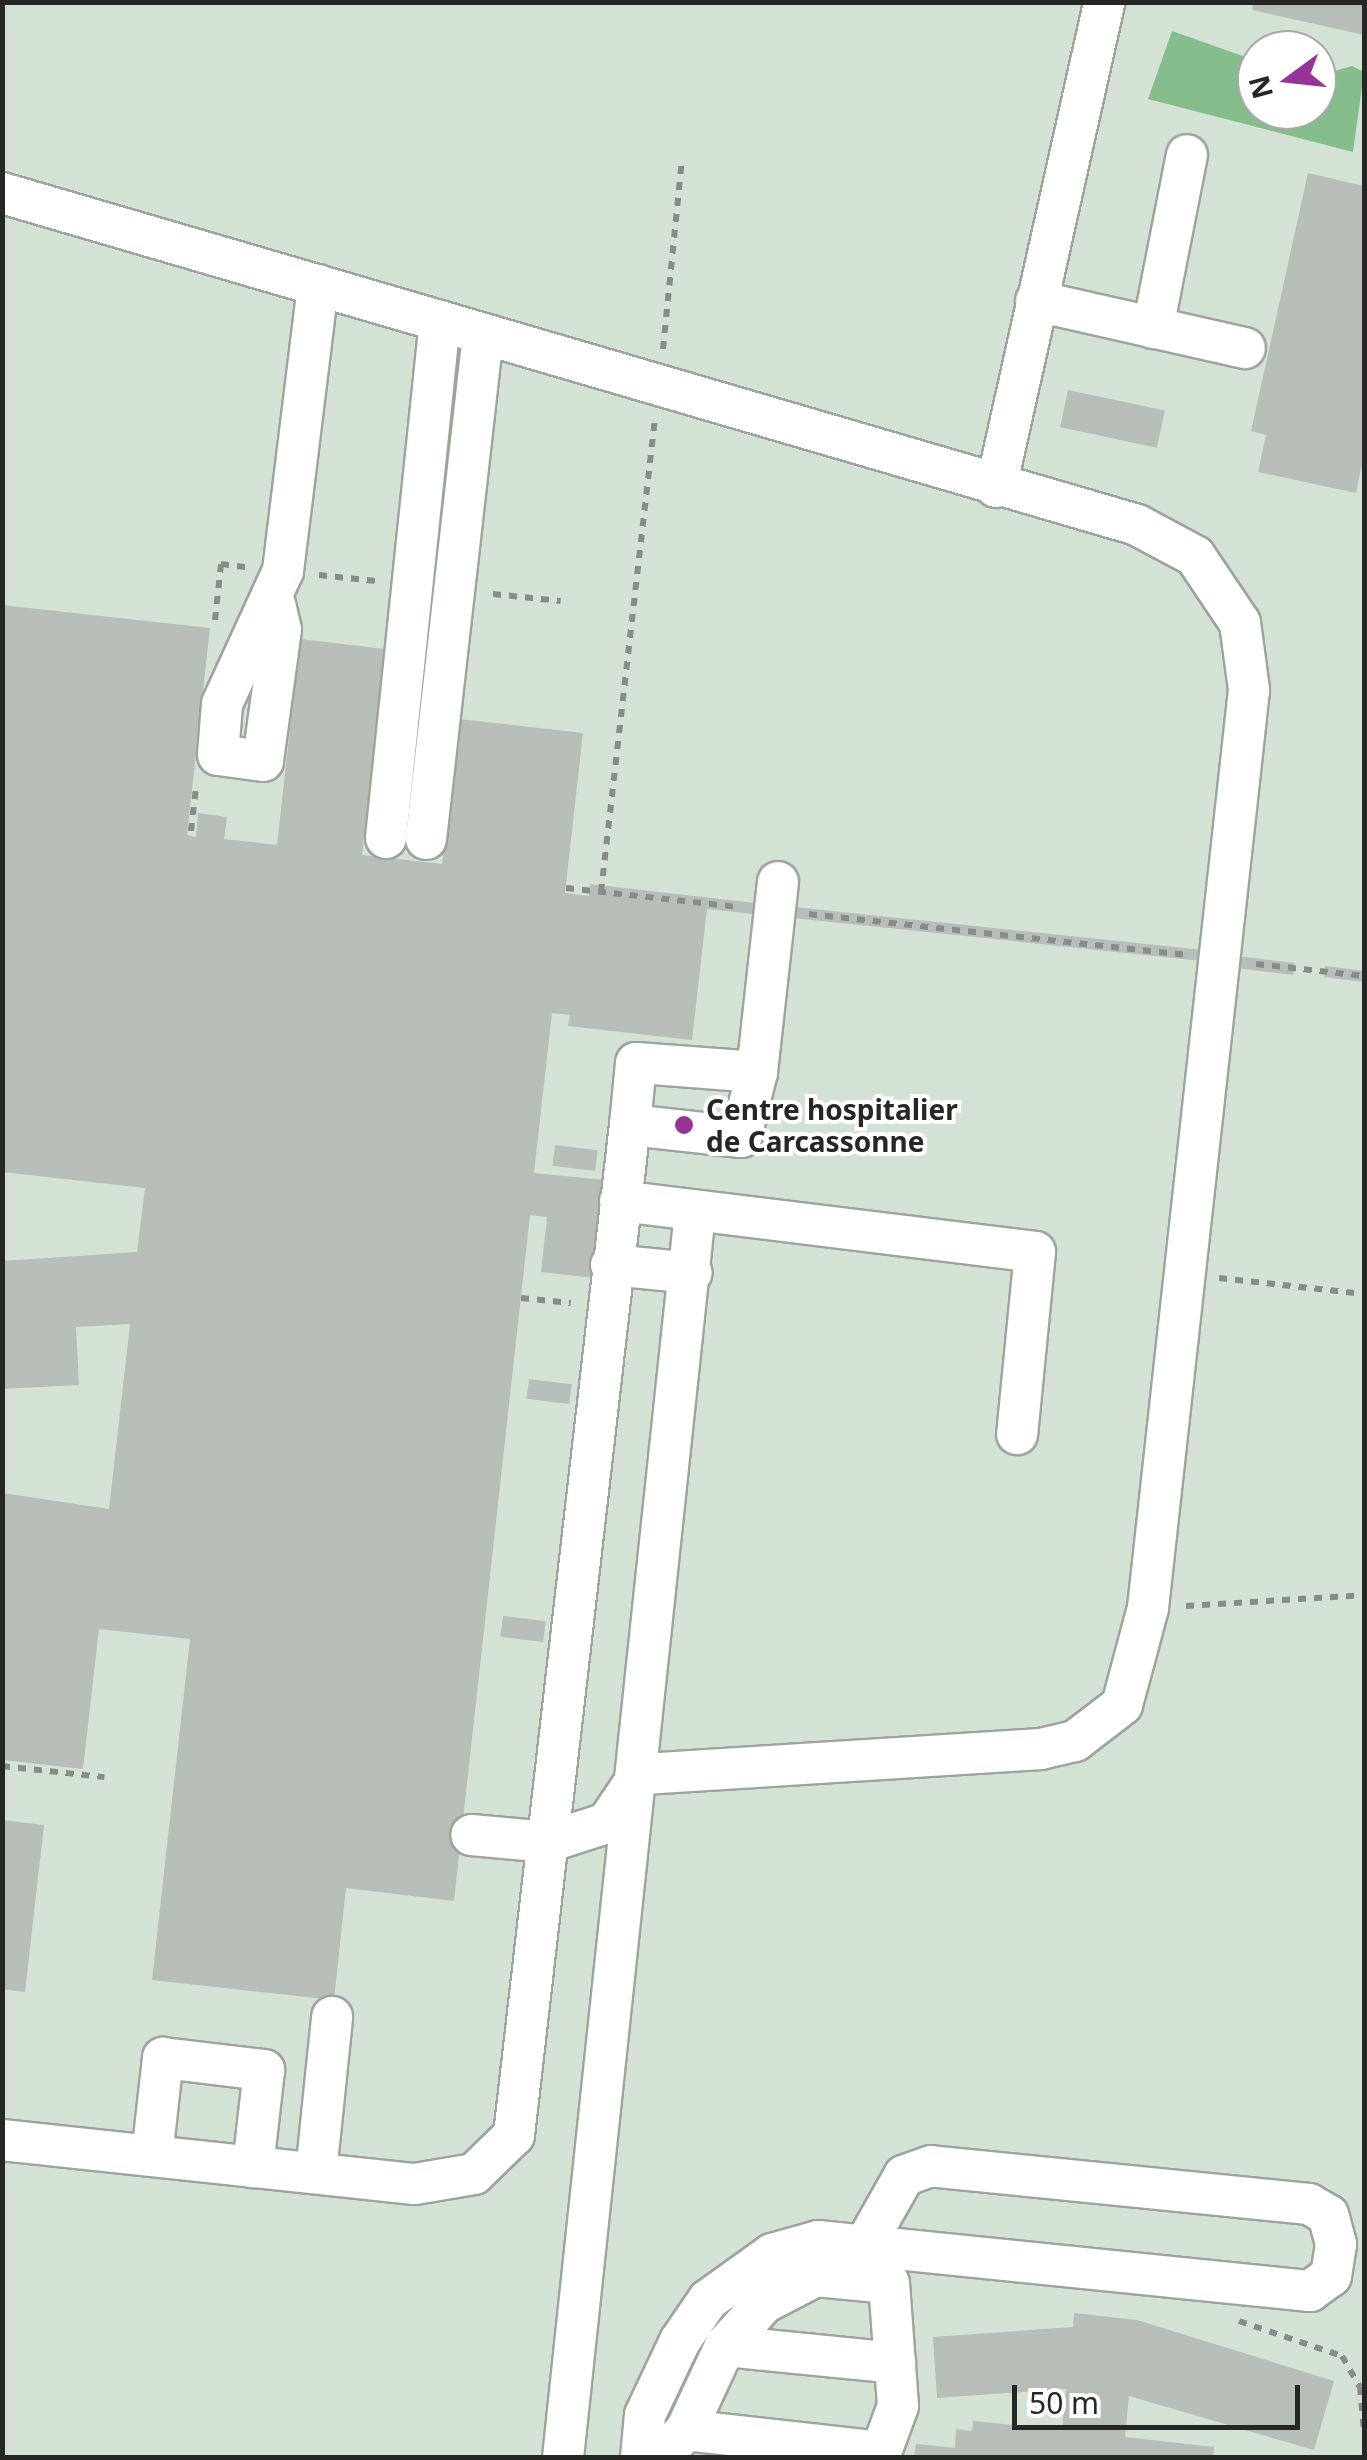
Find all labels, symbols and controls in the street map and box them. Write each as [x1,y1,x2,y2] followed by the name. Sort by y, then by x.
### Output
[1237,30,1337,130] north arrow
[1239,71,1281,103] text: N
[706,1092,958,1158] place label: Centre hospitalier de Carcassonne
[671,1112,697,1138] marker: Centre hospitalier de Carcassonne
[1017,2365,1304,2427] scale bar
[1029,2382,1099,2423] text: 50 m

